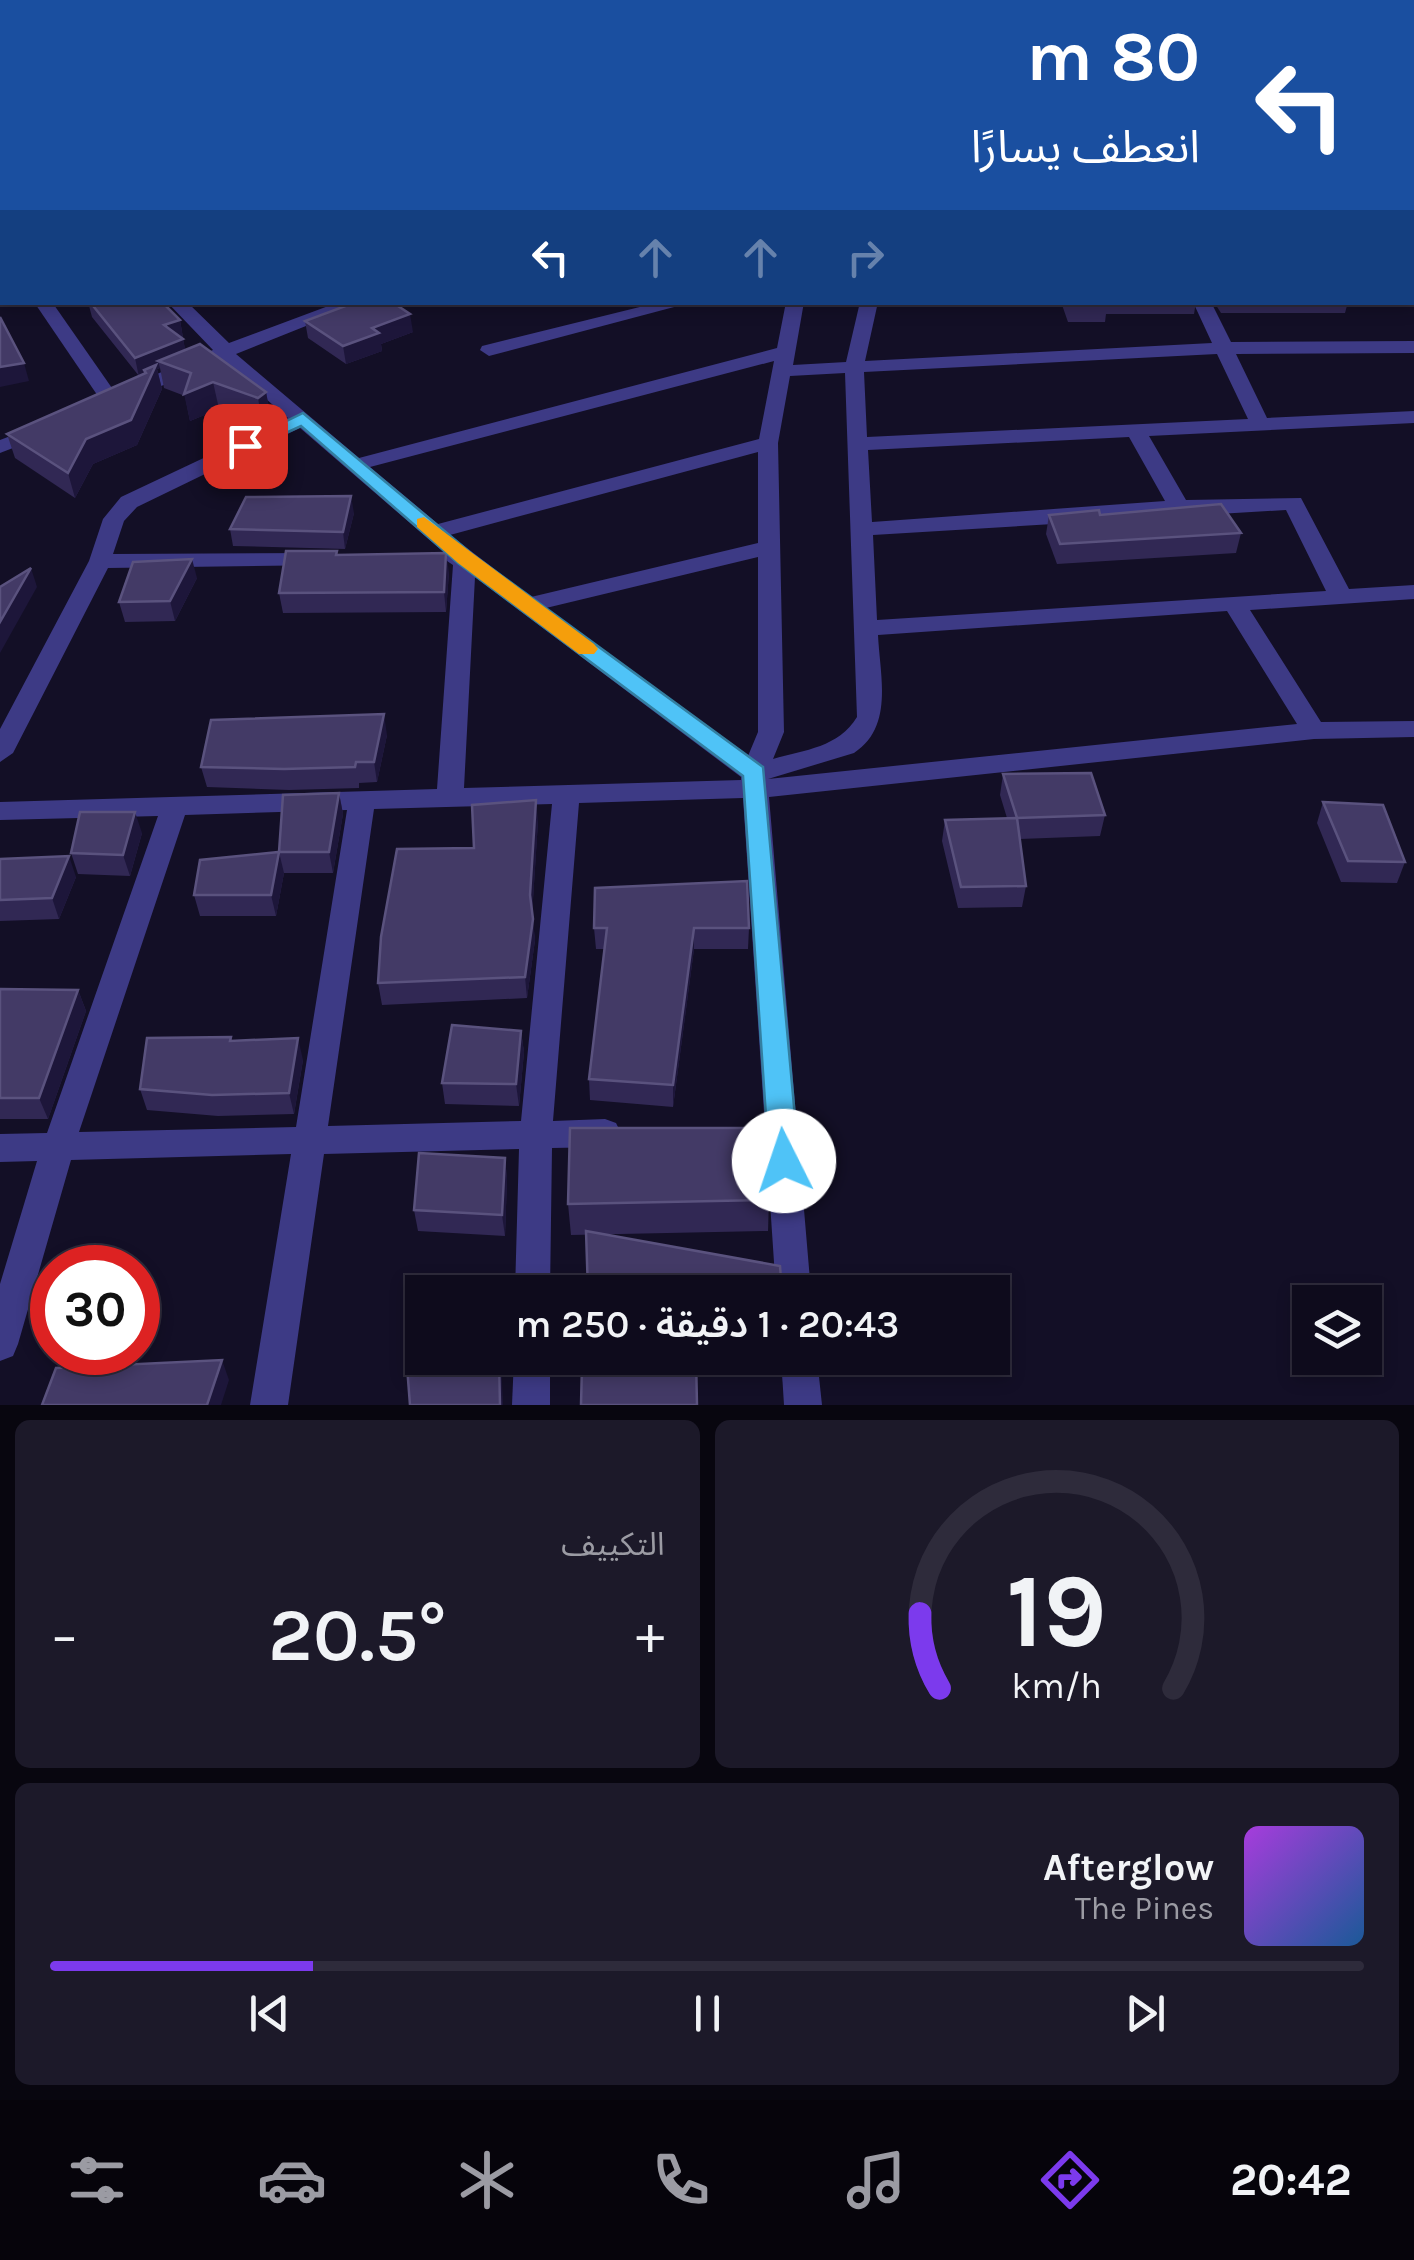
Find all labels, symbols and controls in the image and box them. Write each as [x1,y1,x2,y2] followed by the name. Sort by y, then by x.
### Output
[1026,16,1200,98] text: 80 m
[1235,40,1365,170] icon: left
[971,121,1200,173] text: انعطف يسارًا
[523,230,578,285] icon: left
[628,230,683,285] icon: ahead
[733,230,788,285] icon: ahead
[838,230,893,285] icon: right
[203,404,288,489] pin
[218,419,273,474] icon: arrive
[732,1109,836,1213] position arrow
[30,1245,160,1375] speed limit sign: 30
[1292,1285,1382,1375] map controls
[1292,1285,1382,1375] button: layers
[516,1302,899,1347] text: 20:43 · 1 دقيقة · 250 m
[561,1526,665,1563] text: التكييف
[1006,1551,1107,1672] text: 19
[268,1591,446,1679] text: 20.5°
[50,1603,79,1667] text: −
[636,1603,665,1667] text: +
[1011,1665,1102,1707] text: km/h
[1043,1845,1214,1890] text: Afterglow
[1075,1890,1214,1927] text: The Pines
[242,1986,297,2041] icon: previous
[680,1986,735,2041] icon: pause
[1118,1986,1173,2041] icon: next
[62,2145,132,2215] icon: filters
[257,2145,327,2215] icon: car
[452,2145,522,2215] icon: climate
[646,2145,716,2215] icon: phone
[841,2145,911,2215] icon: music
[1035,2145,1105,2215] icon: directions
[1230,2154,1352,2206] text: 20:42

